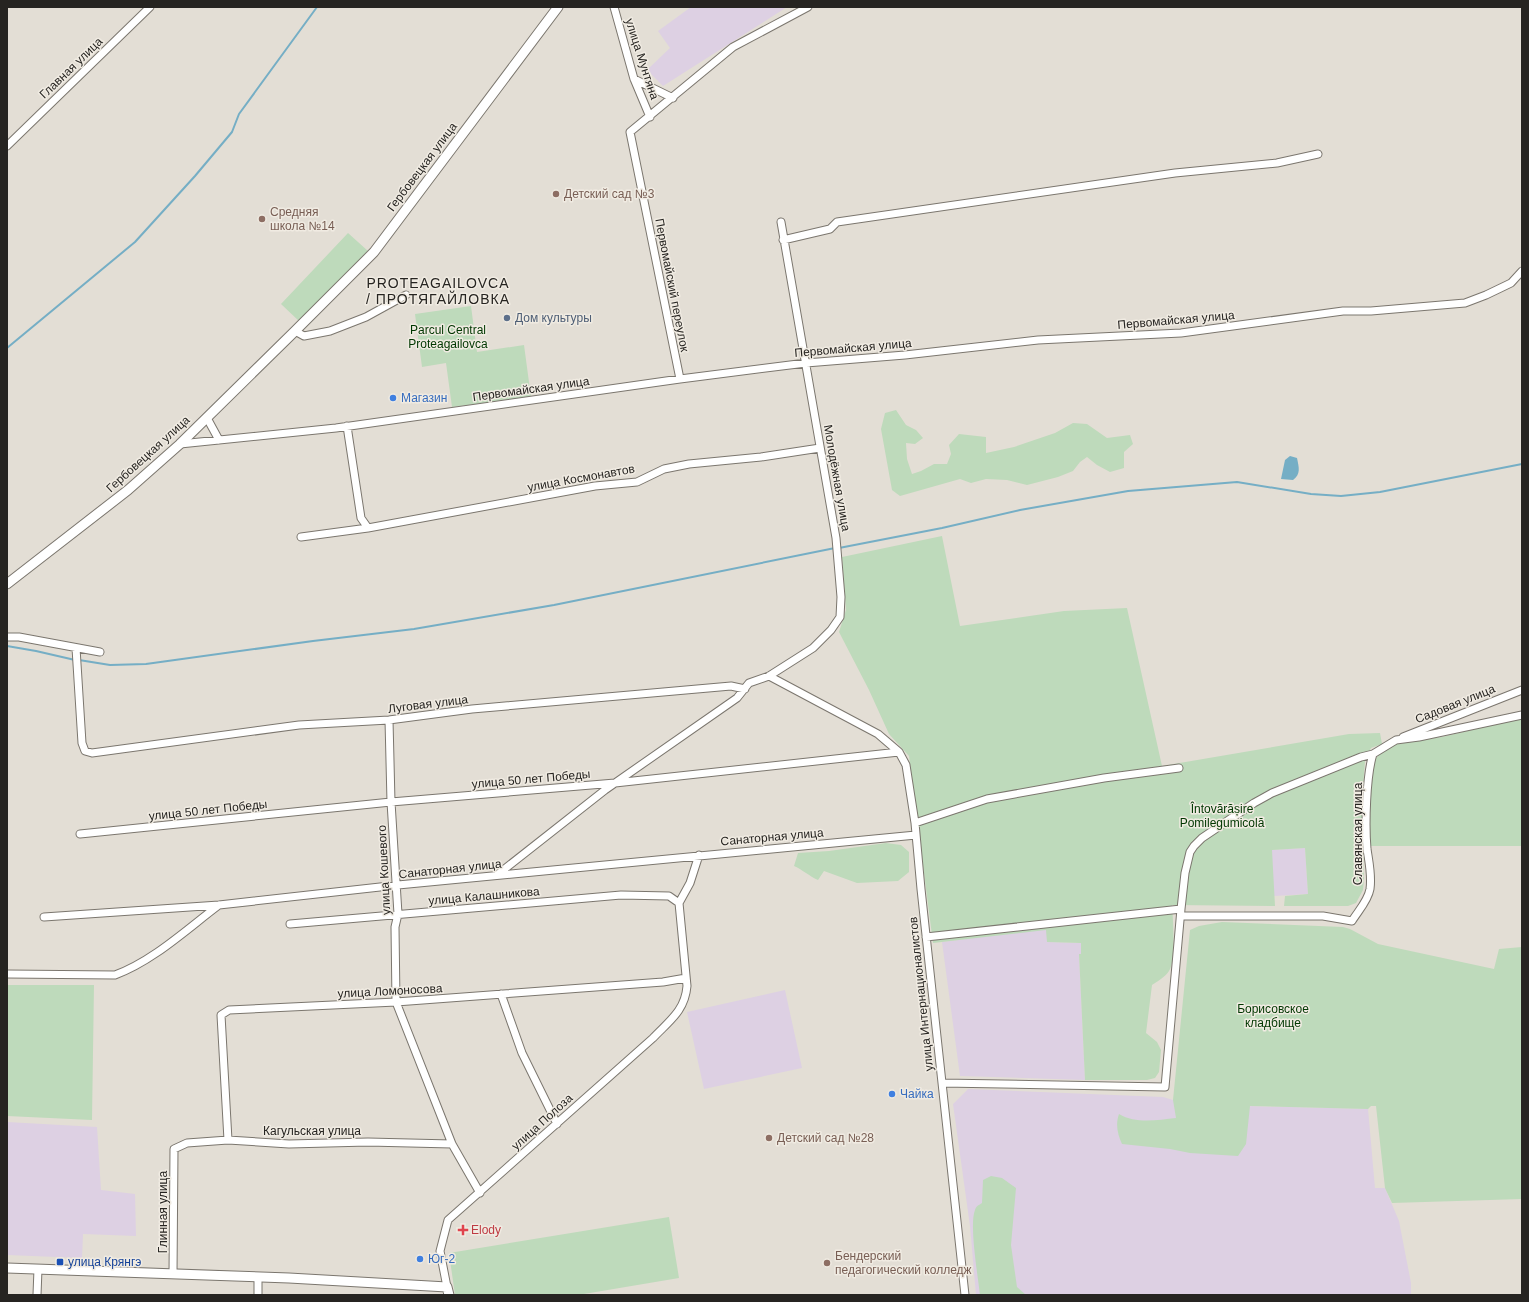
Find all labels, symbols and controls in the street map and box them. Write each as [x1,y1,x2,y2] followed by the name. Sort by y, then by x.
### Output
[622,17,662,102] street label: улица Мунтяна
[37,34,106,102] street label: Главная улица
[384,120,460,214] street label: Гербовецкая улица
[564,187,655,201] place label: Детский сад №3
[551,189,561,199] marker: Детский сад №3
[270,205,335,233] place label: Средняя школа №14
[257,214,267,224] marker: Средняя школа №14
[652,217,692,354] street label: Первомайский переулок
[366,275,510,307] district label: PROTEAGAILOVCA / ПРОТЯГАЙЛОВКА
[1117,308,1235,332] street label: Первомайская улица
[515,311,592,325] place label: Дом культуры
[502,313,512,323] marker: Дом культуры
[408,323,488,351] park label: Parcul Central Proteagailovca
[794,336,912,360] street label: Первомайская улица
[472,374,590,404] street label: Первомайская улица
[401,391,447,405] place label: Магазин
[388,393,398,403] marker: Магазин
[103,413,193,495] street label: Гербовецкая улица
[821,424,853,533] street label: Молодёжная улица
[526,462,636,494] street label: улица Космонавтов
[1413,681,1497,726] street label: Садовая улица
[387,692,469,716] street label: Луговая улица
[471,767,591,791] street label: улица 50 лет Победы
[1351,782,1365,885] street label: Славянская улица
[148,797,268,823] street label: улица 50 лет Победы
[1180,801,1265,830] park label: Întovărășire Pomilegumicolă
[375,824,393,915] street label: улица Кошевого
[720,825,824,848] street label: Санаторная улица
[398,857,502,881] street label: Санаторная улица
[428,884,541,908] street label: улица Калашникова
[906,916,936,1072] street label: улица Интернационалистов
[337,981,443,1001] street label: улица Ломоносова
[1237,1002,1309,1030] park label: Борисовское кладбище
[900,1087,934,1101] place label: Чайка
[887,1089,897,1099] marker: Чайка
[509,1091,576,1153] street label: улица Полоза
[263,1124,361,1138] street label: Кагульская улица
[777,1131,874,1145] place label: Детский сад №28
[764,1133,774,1143] marker: Детский сад №28
[156,1171,170,1253] street label: Глинная улица
[471,1223,501,1237] place label: Elody
[458,1225,468,1235] marker: Elody
[835,1249,972,1277] place label: Бендерский педагогический колледж
[428,1252,455,1266] place label: Юг-2
[415,1254,425,1264] marker: Юг-2
[68,1255,141,1269] place label: улица Крянгэ
[55,1257,65,1267] marker: улица Крянгэ
[822,1258,832,1268] marker: Бендерский педагогический колледж

